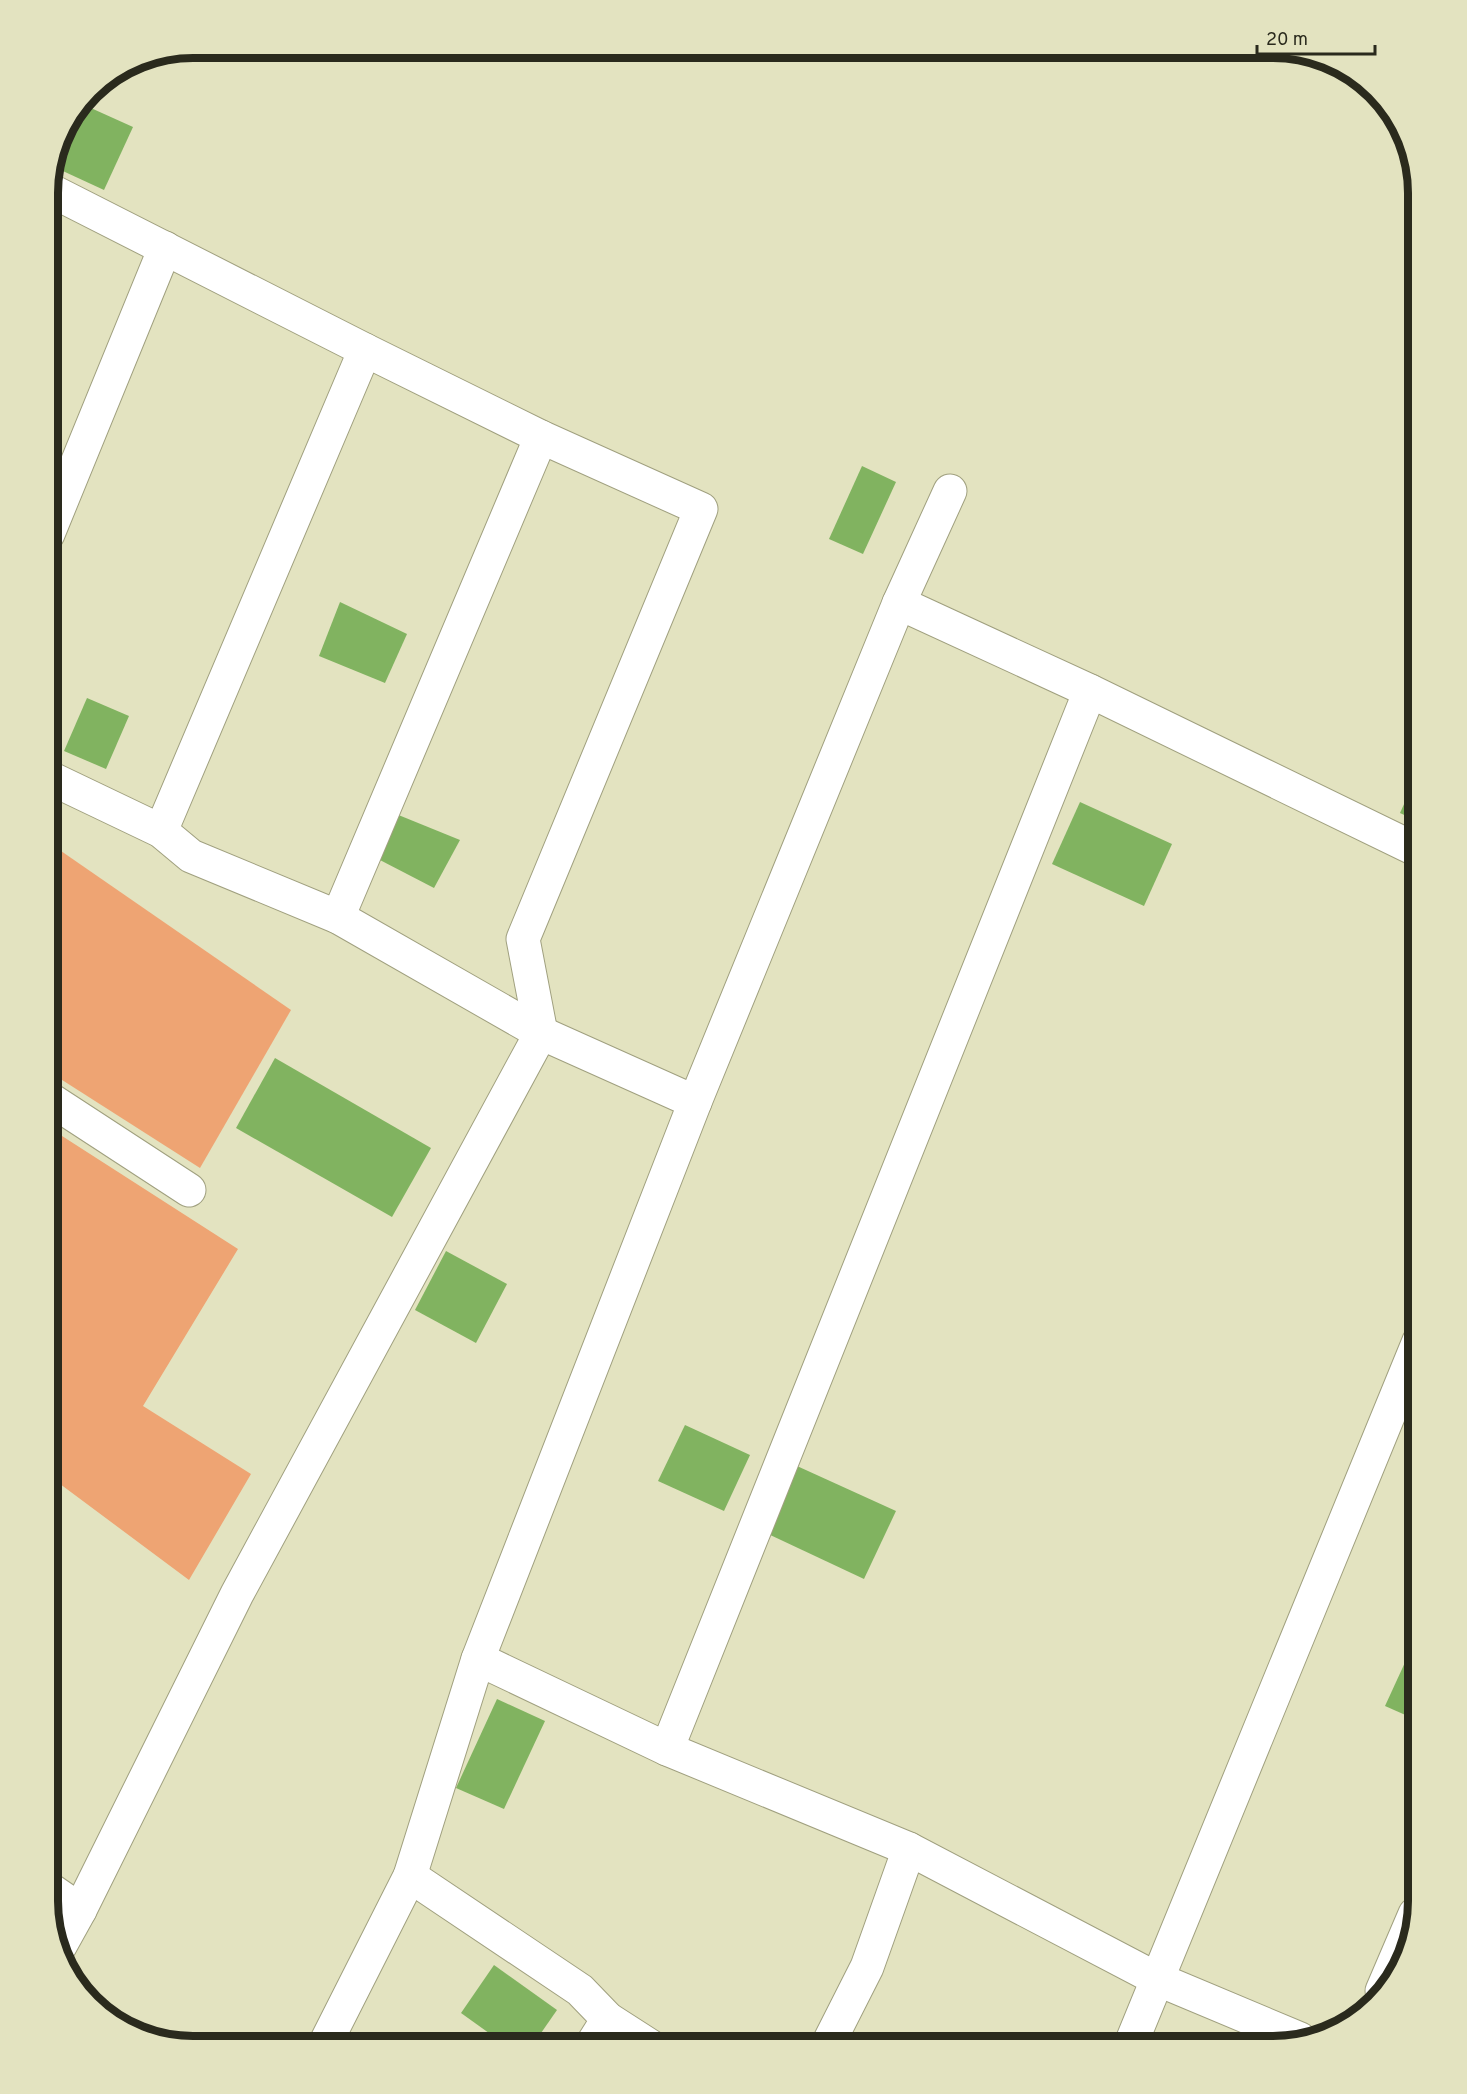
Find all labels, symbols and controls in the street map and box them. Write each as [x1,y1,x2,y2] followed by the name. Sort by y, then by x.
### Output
[1257,18,1376,56] scale bar
[1266,29,1308,52] text: 20 m

